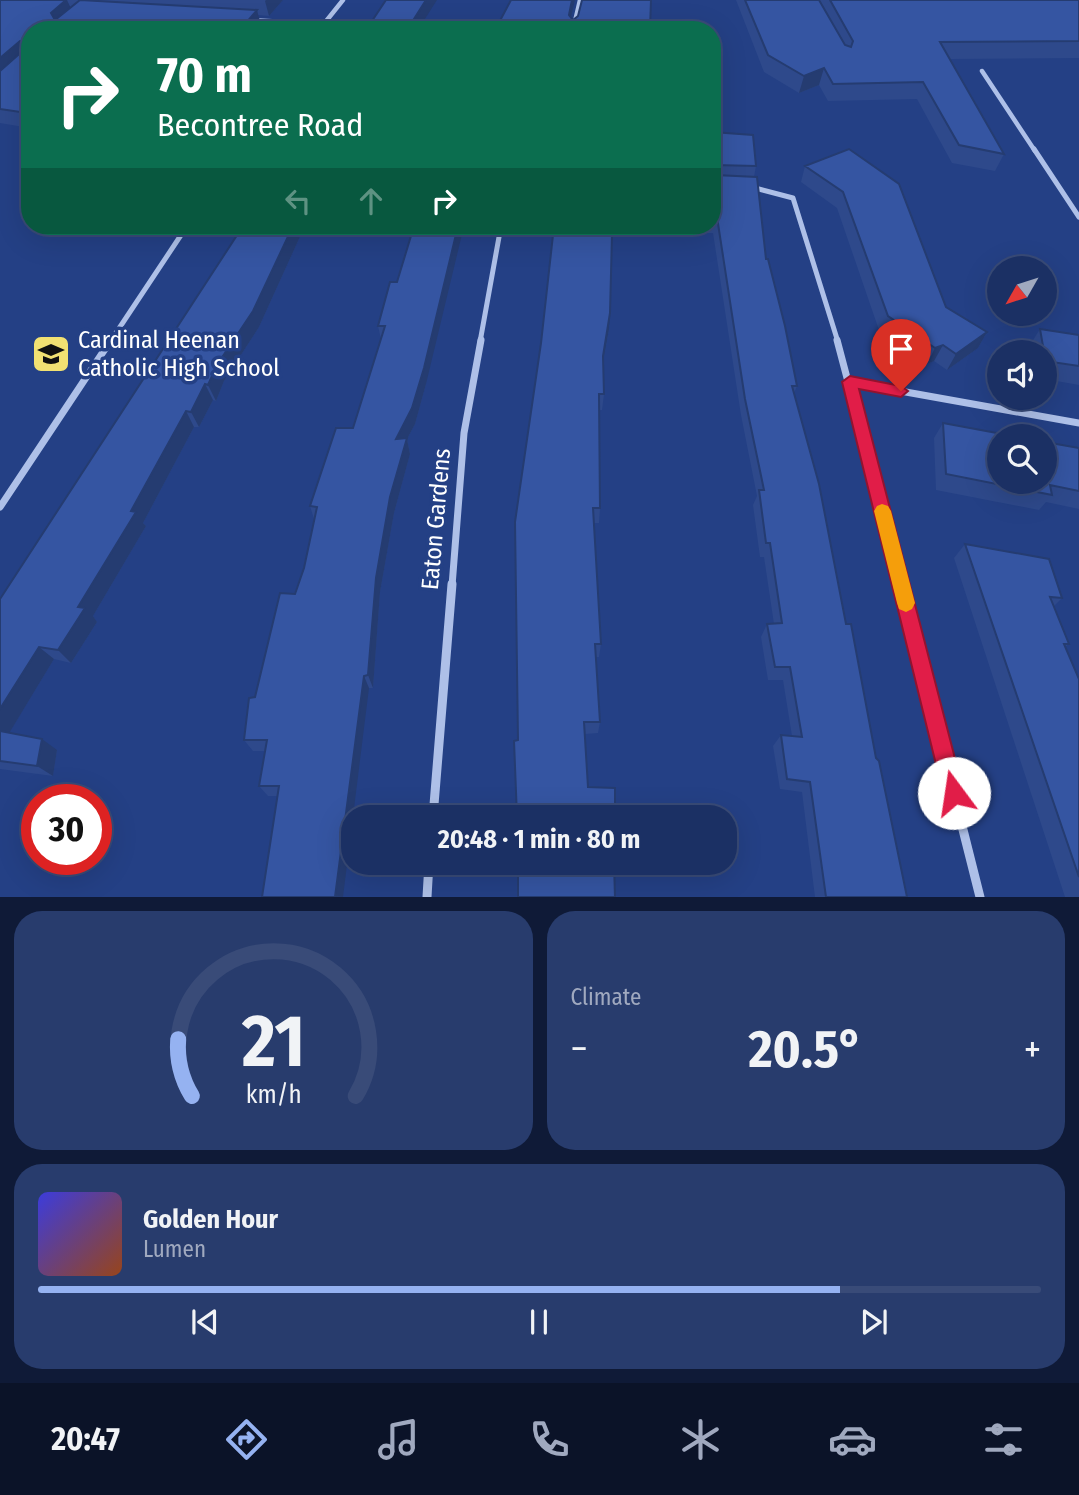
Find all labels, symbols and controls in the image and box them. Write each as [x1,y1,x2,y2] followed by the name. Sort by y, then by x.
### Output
[157,46,252,105] text: 70 m
[42,49,133,140] icon: right
[157,106,363,144] text: Becontree Road
[279,182,317,220] icon: left
[352,182,390,220] icon: ahead
[425,182,463,220] icon: right
[987,256,1057,326] north arrow
[987,256,1057,494] map controls
[871,319,931,391] pin
[78,326,280,382] place label: Cardinal Heenan Catholic High School
[882,330,920,368] icon: arrive
[30,333,72,375] school or university icon: Cardinal Heenan Catholic High School
[987,340,1057,410] button: sound
[987,424,1057,494] button: search
[416,447,456,591] street label: Eaton Gardens
[917,756,991,830] position arrow
[21,784,112,875] speed limit sign: 30
[438,824,640,855] text: 20:48 · 1 min · 80 m
[571,983,641,1011] text: Climate
[241,999,305,1086] text: 21
[749,1018,863,1081] text: 20.5°
[571,1026,588,1072] text: −
[1024,1026,1041,1072] text: +
[245,1080,301,1110] text: km/h
[143,1204,278,1235] text: Golden Hour
[143,1235,206,1263] text: Lumen
[186,1303,224,1341] icon: previous
[520,1303,558,1341] icon: pause
[855,1303,893,1341] icon: next
[222,1415,271,1464] icon: directions
[374,1415,423,1464] icon: music
[525,1415,574,1464] icon: phone
[676,1415,725,1464] icon: climate
[828,1415,877,1464] icon: car
[979,1415,1028,1464] icon: filters
[51,1420,120,1458] text: 20:47

